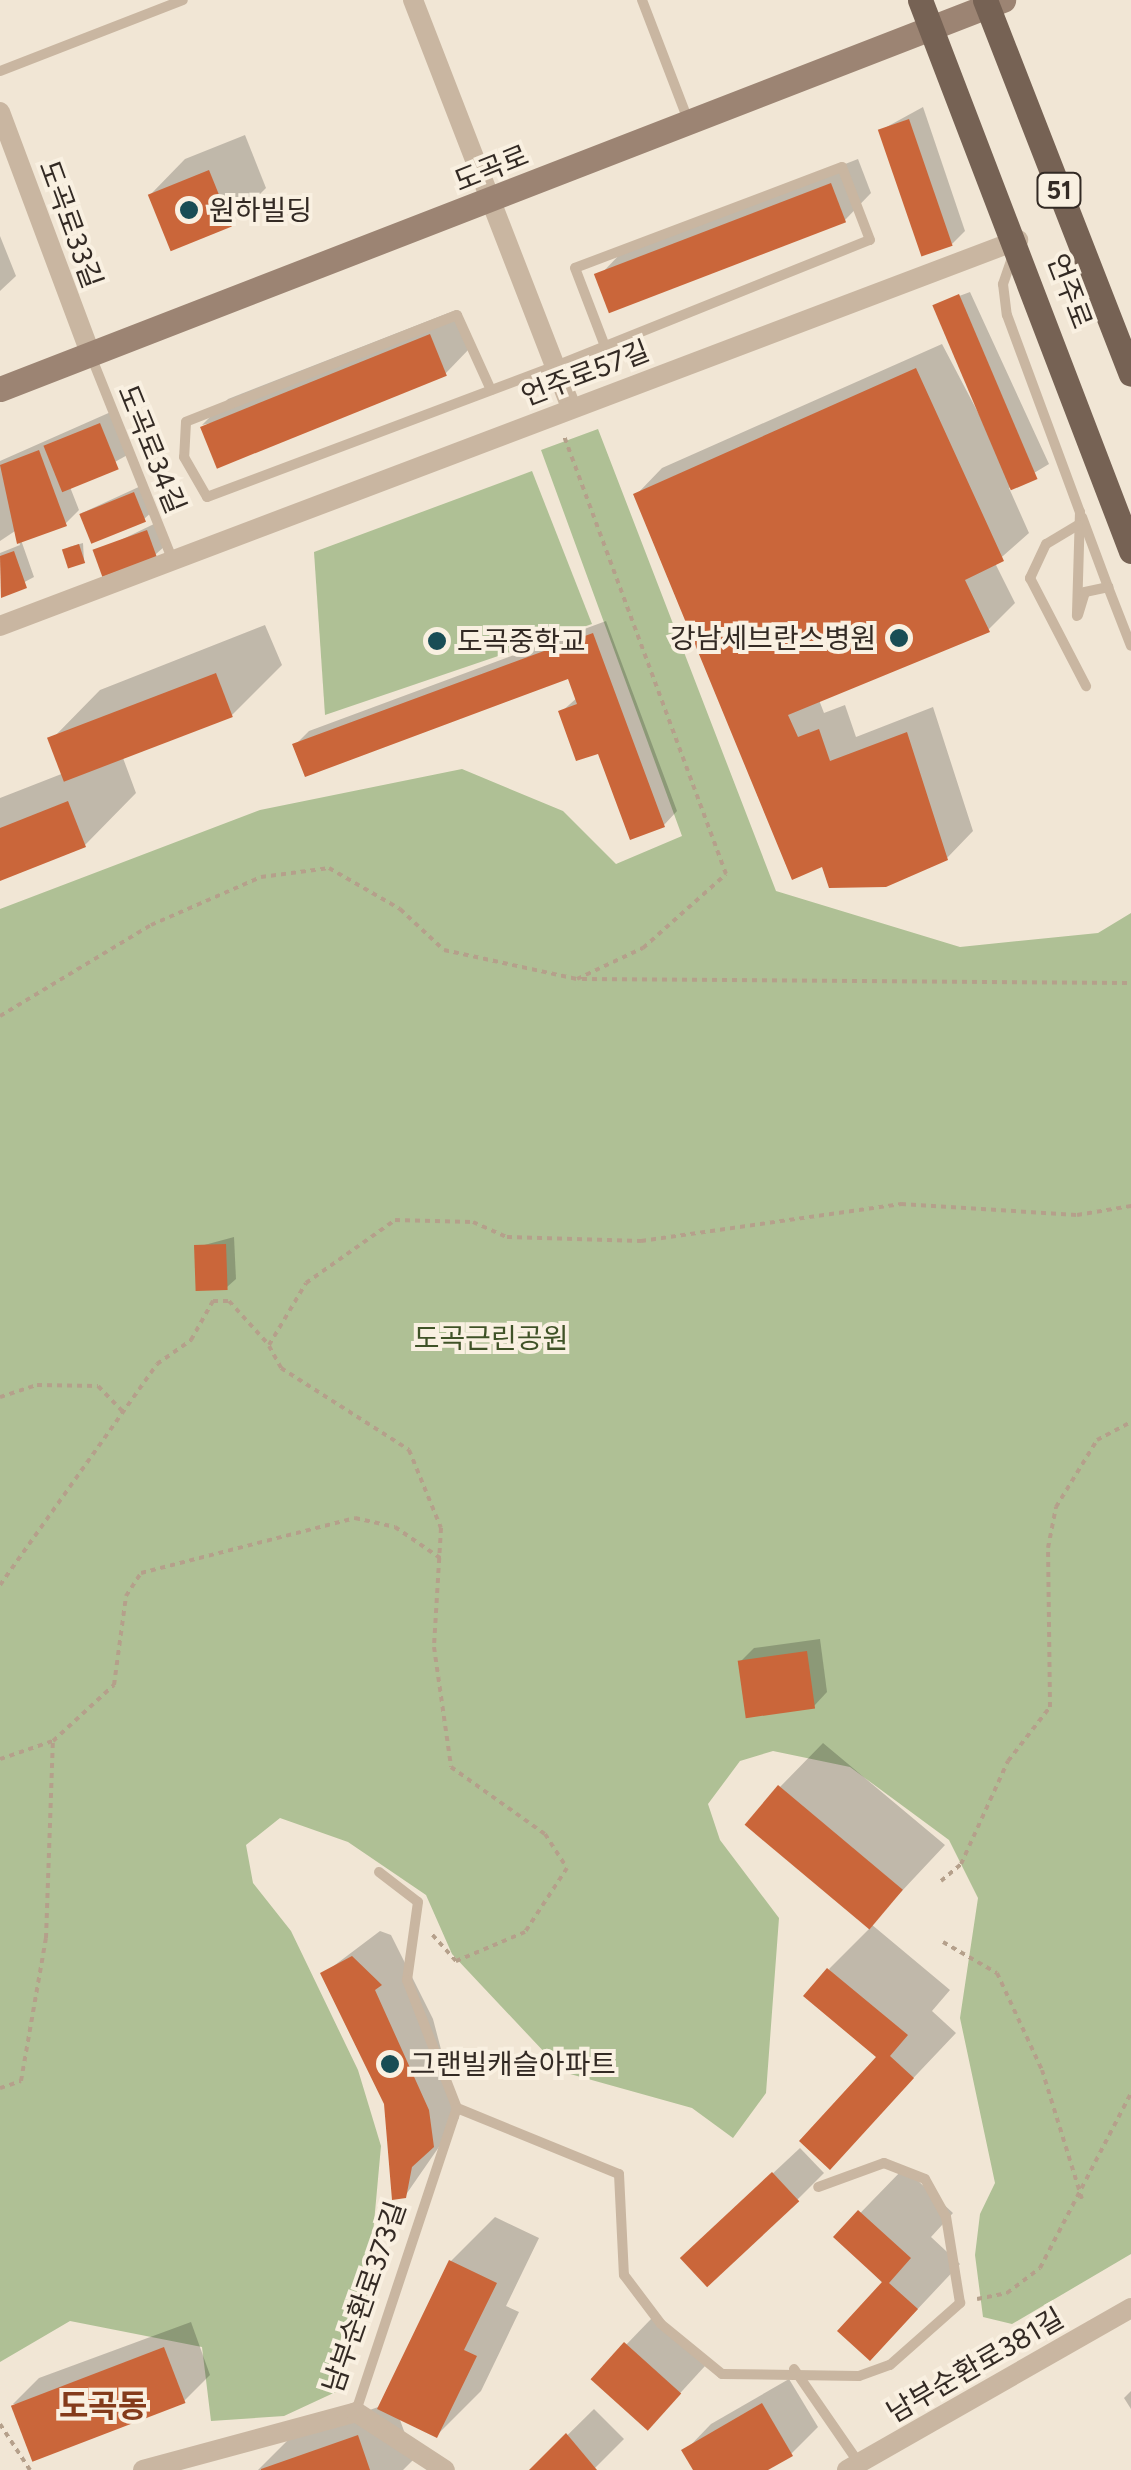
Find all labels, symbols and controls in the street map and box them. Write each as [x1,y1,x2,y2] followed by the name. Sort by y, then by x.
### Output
[449,138,533,198] street label: 도곡로
[32,156,110,292] street label: 도곡로33길
[1034,170,1084,210] road number: 51
[209,193,312,227] place label: 원하빌딩
[178,199,200,221] marker: 원하빌딩
[1040,249,1100,333] street label: 언주로
[516,333,654,413] street label: 언주로57길
[111,380,193,518] street label: 도곡로34길
[670,621,876,655] place label: 강남세브란스병원
[457,624,586,658] place label: 도곡중학교
[886,625,912,651] marker: 강남세브란스병원
[426,630,448,652] marker: 도곡중학교
[414,1321,568,1355] park label: 도곡근린공원
[410,2047,616,2081] place label: 그랜빌캐슬아파트
[379,2053,401,2075] marker: 그랜빌캐슬아파트
[316,2197,412,2397] street label: 남부순환로373길
[881,2301,1069,2429] street label: 남부순환로381길
[59,2387,147,2425] district label: 도곡동

